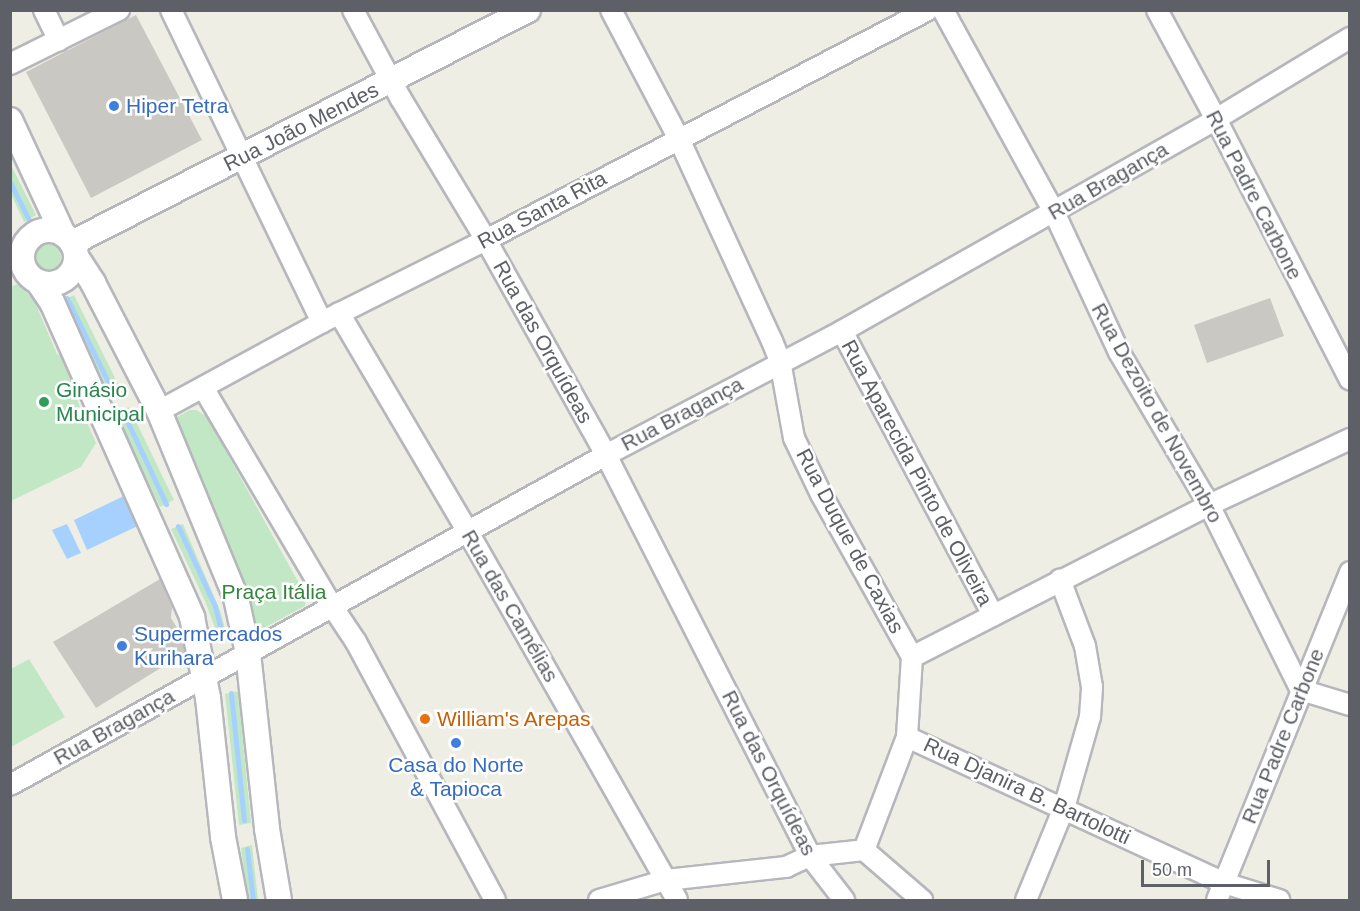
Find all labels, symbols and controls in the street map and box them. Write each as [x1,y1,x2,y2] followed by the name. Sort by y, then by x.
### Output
[219,77,383,177] street label: Rua João Mendes
[126,93,229,119] place label: Hiper Tetra
[107,99,121,113] marker: Hiper Tetra
[1200,106,1308,284] street label: Rua Padre Carbone
[1044,137,1172,225] street label: Rua Bragança
[473,165,611,255] street label: Rua Santa Rita
[488,256,598,428] street label: Rua das Orquídeas
[1086,299,1228,527] street label: Rua Dezoito de Novembro
[836,335,998,611] street label: Rua Aparecida Pinto de Oliveira
[617,371,747,457] street label: Rua Bragança
[56,377,145,427] place label: Ginásio Municipal
[37,395,51,409] marker: Ginásio Municipal
[791,444,909,638] street label: Rua Duque de Caxias
[456,525,564,687] street label: Rua das Camélias
[221,579,327,605] park label: Praça Itália
[134,621,282,671] place label: Supermercados Kurihara
[115,639,129,653] marker: Supermercados Kurihara
[1236,645,1330,827] street label: Rua Padre Carbone
[49,683,179,771] street label: Rua Bragança
[716,686,822,860] street label: Rua das Orquídeas
[437,706,592,732] place label: William's Arepas
[418,712,432,726] marker: William's Arepas
[920,732,1134,850] street label: Rua Djanira B. Bartolotti
[449,736,463,750] marker: Casa do Norte & Tapioca
[388,752,524,802] place label: Casa do Norte & Tapioca
[1144,848,1273,886] scale bar
[1152,860,1192,880] text: 50 m

